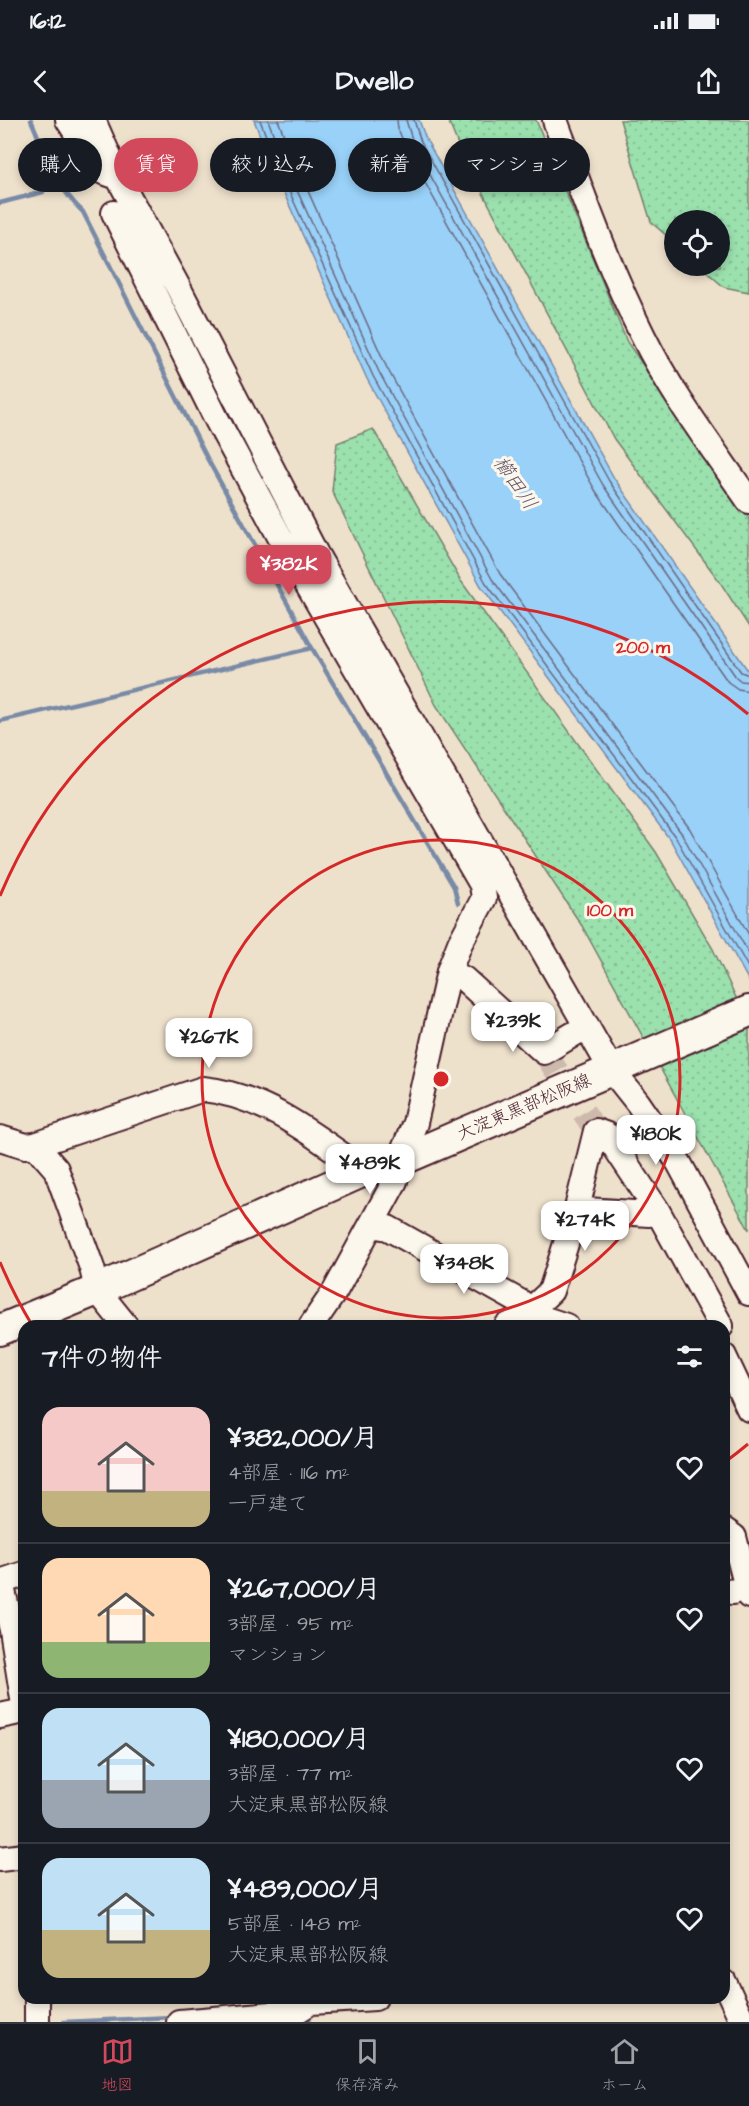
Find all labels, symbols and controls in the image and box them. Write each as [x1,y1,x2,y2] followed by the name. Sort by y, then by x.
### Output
[30,6,66,37] text: 16:12
[336,62,413,100] text: Dwello
[24,65,57,98] icon: back
[692,65,725,98] icon: share
[18,138,102,192] chip: 購入
[114,138,198,192] chip: 賃貸
[210,138,336,192] chip: 絞り込み
[348,138,432,192] chip: 新着
[444,138,590,192] chip: マンション
[664,210,730,276] map controls
[664,210,730,276] button: locate
[486,450,544,516] water label: 櫛田川
[247,545,331,596] pin: ¥382K
[260,550,318,578] text: ¥382K
[615,635,671,660] text: 200 m
[587,898,634,923] text: 100 m
[471,1002,555,1053] pin: ¥239K
[485,1007,541,1035] text: ¥239K
[167,1018,251,1069] pin: ¥267K
[179,1023,239,1051] text: ¥267K
[453,1067,595,1147] street label: 大淀東黒部松阪線
[431,1069,451,1089] centre of rings
[614,1115,698,1166] pin: ¥180K
[631,1120,681,1148] text: ¥180K
[328,1144,412,1195] pin: ¥489K
[340,1149,400,1177] text: ¥489K
[543,1201,627,1252] pin: ¥274K
[555,1206,615,1234] text: ¥274K
[422,1244,506,1295] pin: ¥348K
[434,1249,494,1277] text: ¥348K
[42,1340,162,1376] text: 7件の物件
[673,1340,706,1373] icon: filters
[228,1420,379,1456] text: ¥382,000/月
[90,1431,162,1503] icon: home
[673,1451,706,1484] icon: heart
[228,1459,349,1487] text: 4部屋 · 116 m²
[228,1490,308,1518] text: 一戸建て
[228,1571,381,1607] text: ¥267,000/月
[90,1582,162,1654] icon: home
[673,1602,706,1635] icon: heart
[228,1610,354,1638] text: 3部屋 · 95 m²
[228,1641,327,1669] text: マンション
[228,1721,370,1757] text: ¥180,000/月
[90,1732,162,1804] icon: home
[673,1752,706,1785] icon: heart
[228,1760,353,1788] text: 3部屋 · 77 m²
[228,1791,388,1819] text: 大淀東黒部松阪線
[228,1871,383,1907] text: ¥489,000/月
[90,1882,162,1954] icon: home
[673,1902,706,1935] icon: heart
[228,1910,361,1938] text: 5部屋 · 148 m²
[228,1941,388,1969] text: 大淀東黒部松阪線
[101,2035,134,2096] tab: 地図
[335,2035,399,2096] tab: 保存済み
[601,2035,648,2096] tab: ホーム

